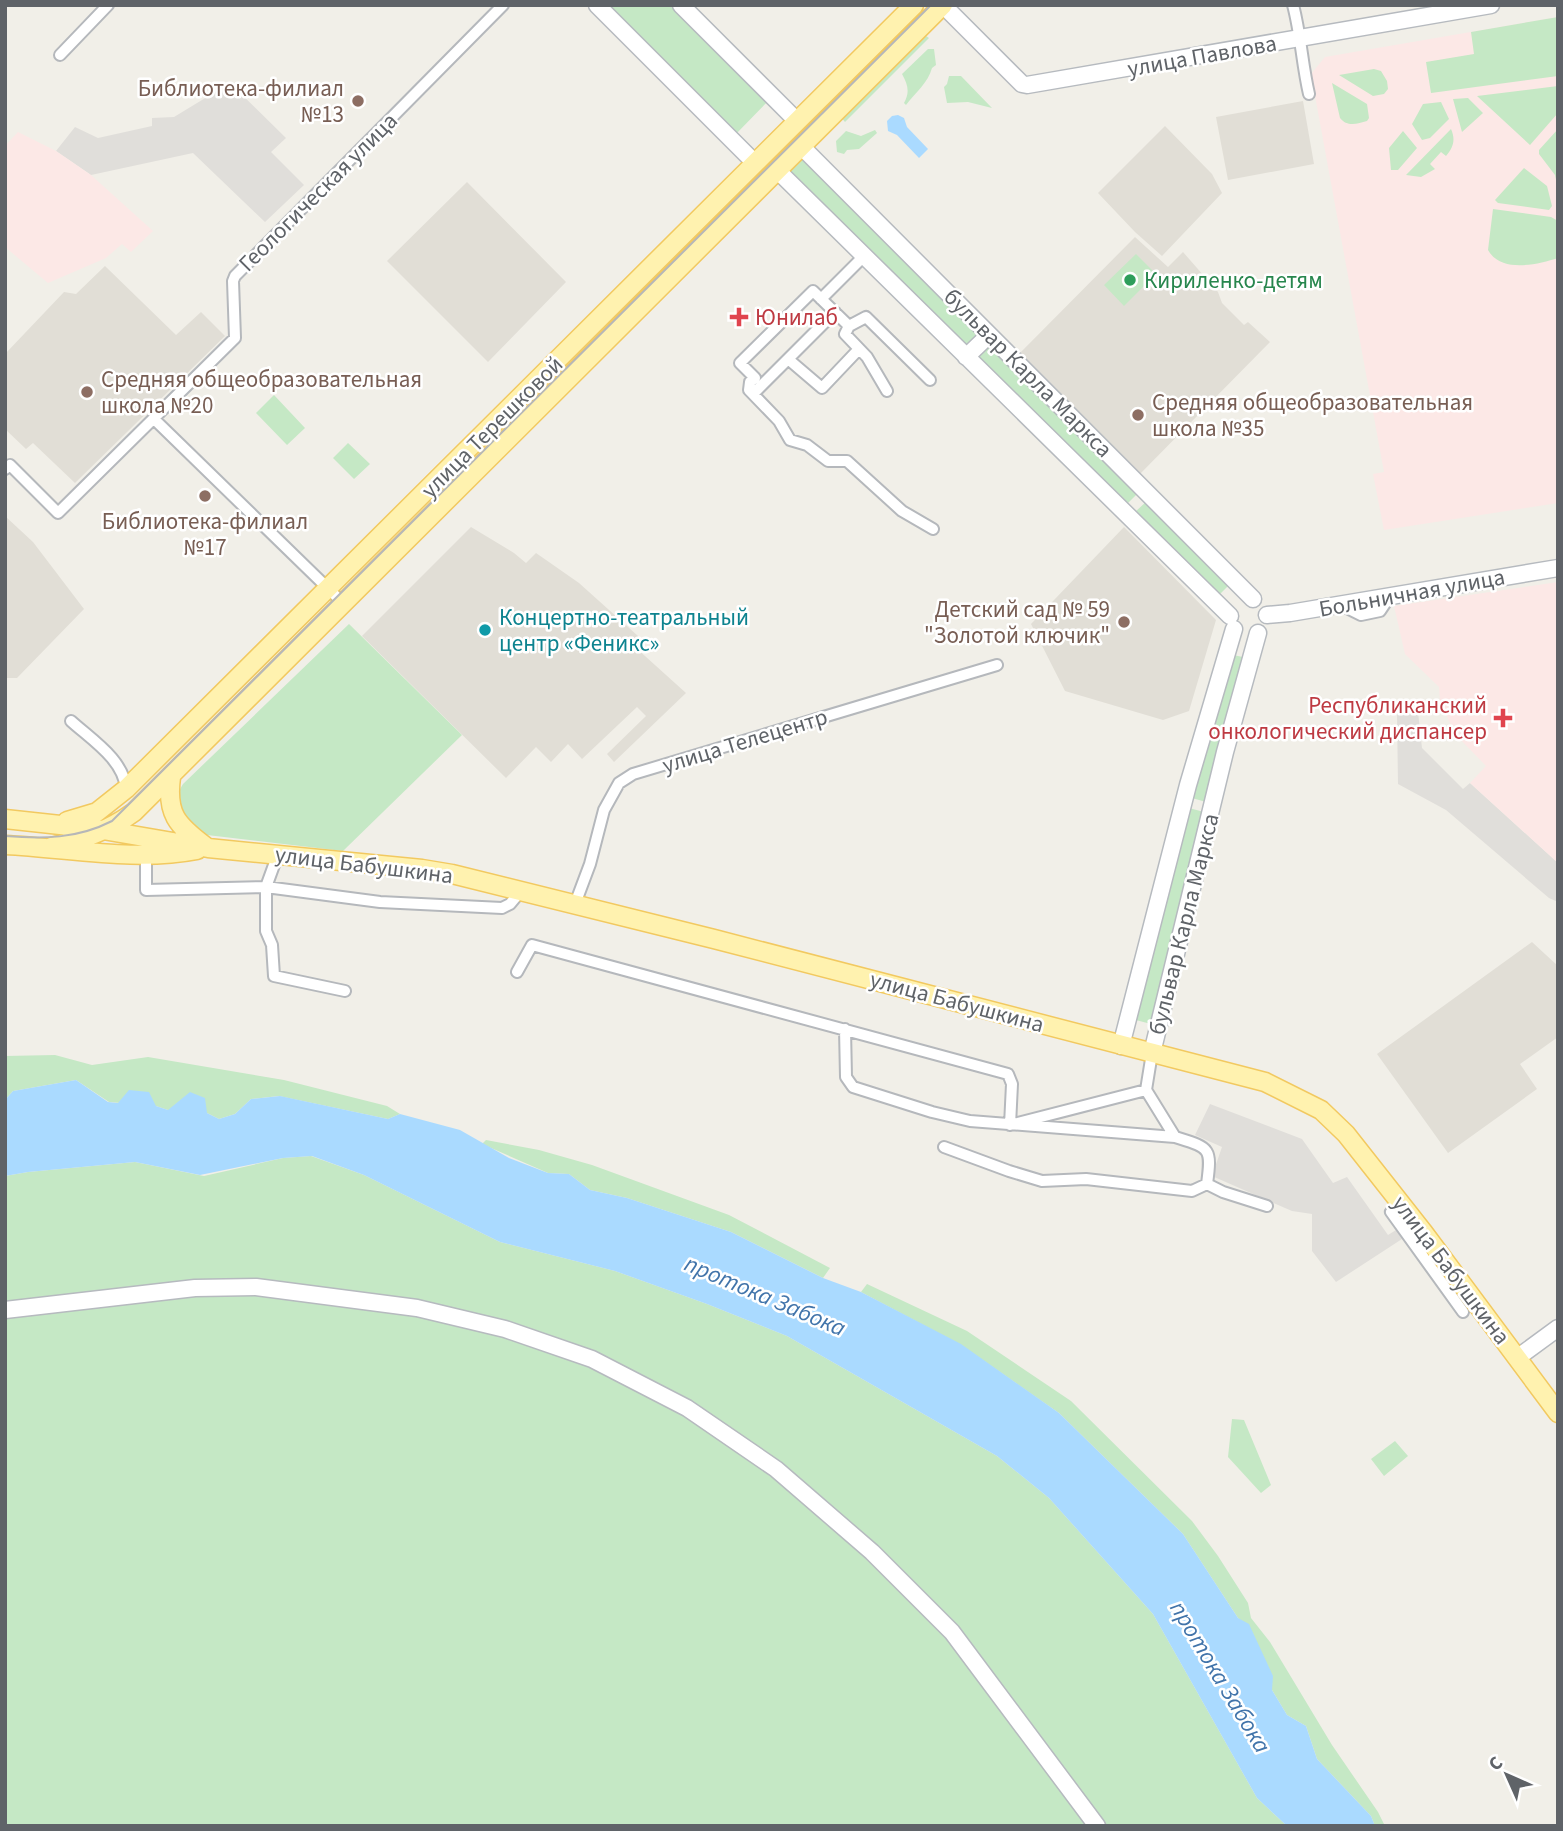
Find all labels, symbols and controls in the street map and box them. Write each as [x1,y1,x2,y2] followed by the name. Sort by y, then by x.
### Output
[1125,27,1279,85] street label: улица Павлова
[138,72,344,131] place label: Библиотека-филиал №13
[350,93,366,109] marker: Библиотека-филиал №13
[231,105,405,279] street label: Геологическая улица
[1144,264,1323,297] place label: Кириленко-детям
[1122,272,1138,288] marker: Кириленко-детям
[936,281,1120,465] street label: бульвар Карла Маркса
[755,301,838,334] place label: Юнилаб
[729,307,749,327] marker: Юнилаб
[413,348,571,506] street label: улица Терешковой
[101,363,422,422] place label: Средняя общеобразовательная школа №20
[79,384,95,400] marker: Средняя общеобразовательная школа №20
[1152,386,1473,445] place label: Средняя общеобразовательная школа №35
[1130,407,1146,423] marker: Средняя общеобразовательная школа №35
[197,488,213,504] marker: Библиотека-филиал №17
[102,505,308,564] place label: Библиотека-филиал №17
[1316,560,1508,626] street label: Больничная улица
[924,593,1110,652] place label: Детский сад № 59 "Золотой ключик"
[499,601,749,660] place label: Концертно-театральный центр «Феникс»
[1116,614,1132,630] marker: Детский сад № 59 "Золотой ключик"
[477,622,493,638] marker: Концертно-театральный центр «Феникс»
[1208,689,1487,748] place label: Республиканский онкологический диспансер
[658,700,832,782] street label: улица Телецентр
[1493,708,1513,728] marker: Республиканский онкологический диспансер
[1141,810,1227,1038] street label: бульвар Карла Маркса
[273,838,455,892] street label: улица Бабушкина
[866,963,1048,1041] street label: улица Бабушкина
[1384,1189,1518,1351] street label: улица Бабушкина
[679,1246,851,1346] water label: протока Забока
[1161,1594,1279,1760] water label: протока Забока
[1472,1740,1542,1810] north arrow
[1483,1751,1509,1777] text: С

